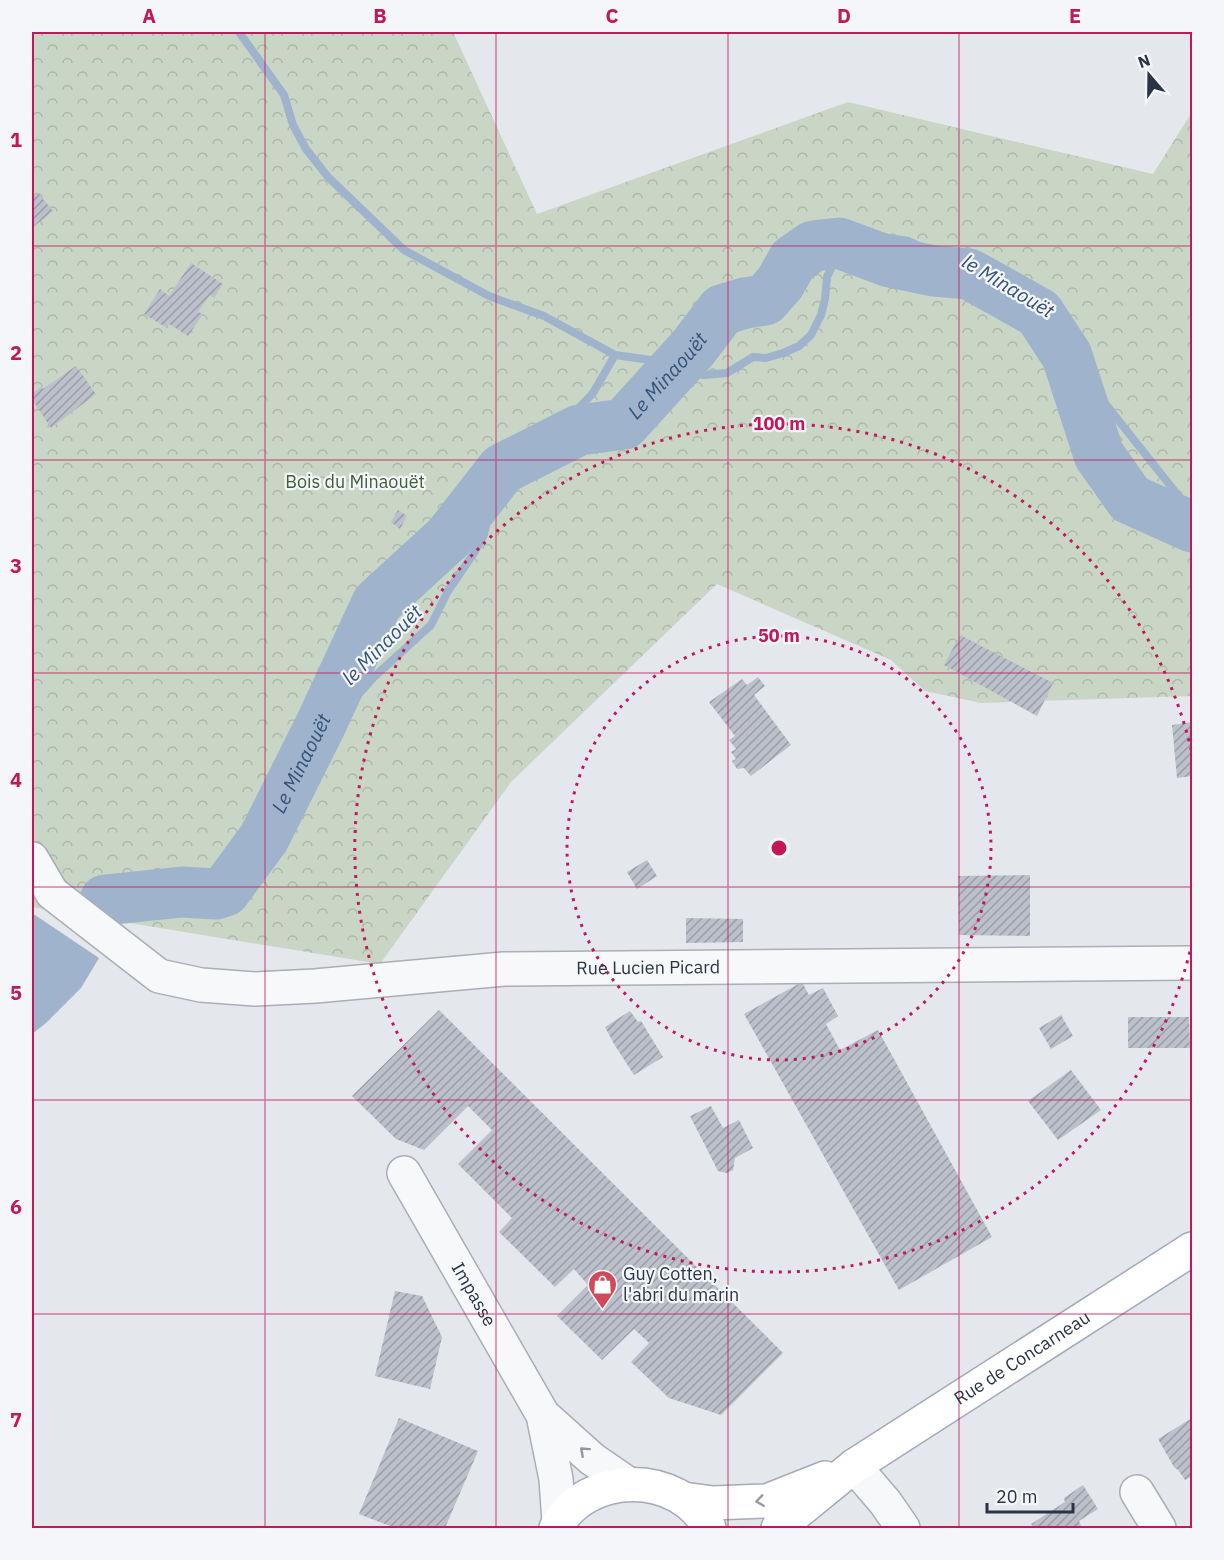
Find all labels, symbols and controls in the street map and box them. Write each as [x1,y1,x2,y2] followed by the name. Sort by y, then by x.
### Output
[142,2,156,29] text: A
[373,2,387,29] text: B
[605,2,619,29] text: C
[837,2,851,29] text: D
[1069,2,1081,29] text: E
[1119,45,1179,105] north arrow
[1135,50,1153,72] text: N
[10,126,22,153] text: 1
[957,247,1060,324] water label: le Minaouët
[621,326,713,424] water label: Le Minaouët
[10,339,22,366] text: 2
[753,412,805,435] text: 100 m
[285,470,425,493] park label: Bois du Minaouët
[10,552,22,579] text: 3
[336,598,428,691] water label: le Minaouët
[758,624,800,647] text: 50 m
[265,709,337,817] water label: Le Minaouët
[10,766,22,793] text: 4
[769,838,789,858] centre of rings
[576,955,720,979] street label: Rue Lucien Picard
[10,979,22,1006] text: 5
[10,1193,22,1220] text: 6
[447,1258,502,1330] street label: Impasse
[623,1262,739,1306] place label: Guy Cotten, l'abri du marin
[586,1268,618,1310] shop icon: Guy Cotten, l'abri du marin
[950,1305,1094,1410] street label: Rue de Concarneau
[10,1406,22,1433] text: 7
[580,1447,591,1458] one-way arrow
[987,1476,1072,1514] scale bar
[996,1485,1038,1508] text: 20 m
[756,1494,765,1506] one-way arrow

